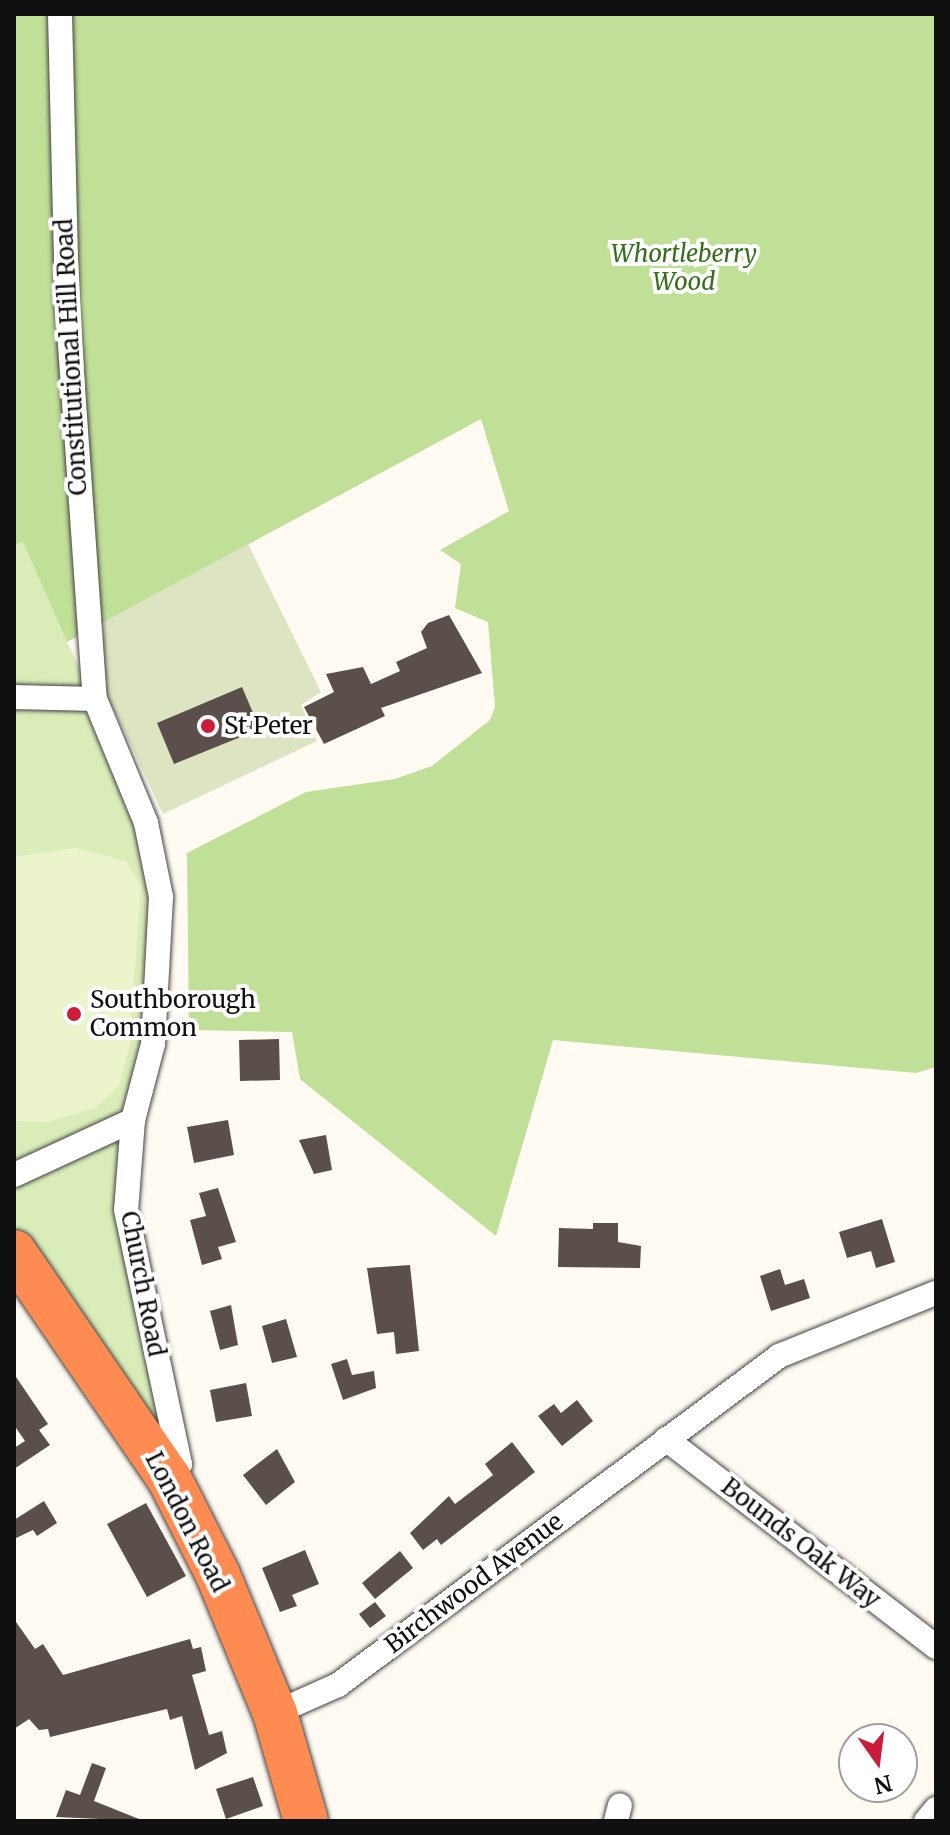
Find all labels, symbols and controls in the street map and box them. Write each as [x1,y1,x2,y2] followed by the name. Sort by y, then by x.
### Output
[49,218,93,496] street label: Constitutional Hill Road
[611,240,757,296] park label: Whortleberry Wood
[224,712,313,740] place label: St Peter
[199,717,217,735] marker: St Peter
[90,986,256,1042] place label: Southborough Common
[65,1005,83,1023] marker: Southborough Common
[115,1209,171,1359] street label: Church Road
[139,1447,235,1597] street label: London Road
[716,1472,886,1614] street label: Bounds Oak Way
[380,1507,568,1659] street label: Birchwood Avenue
[838,1723,918,1803] north arrow
[872,1769,895,1800] text: N

